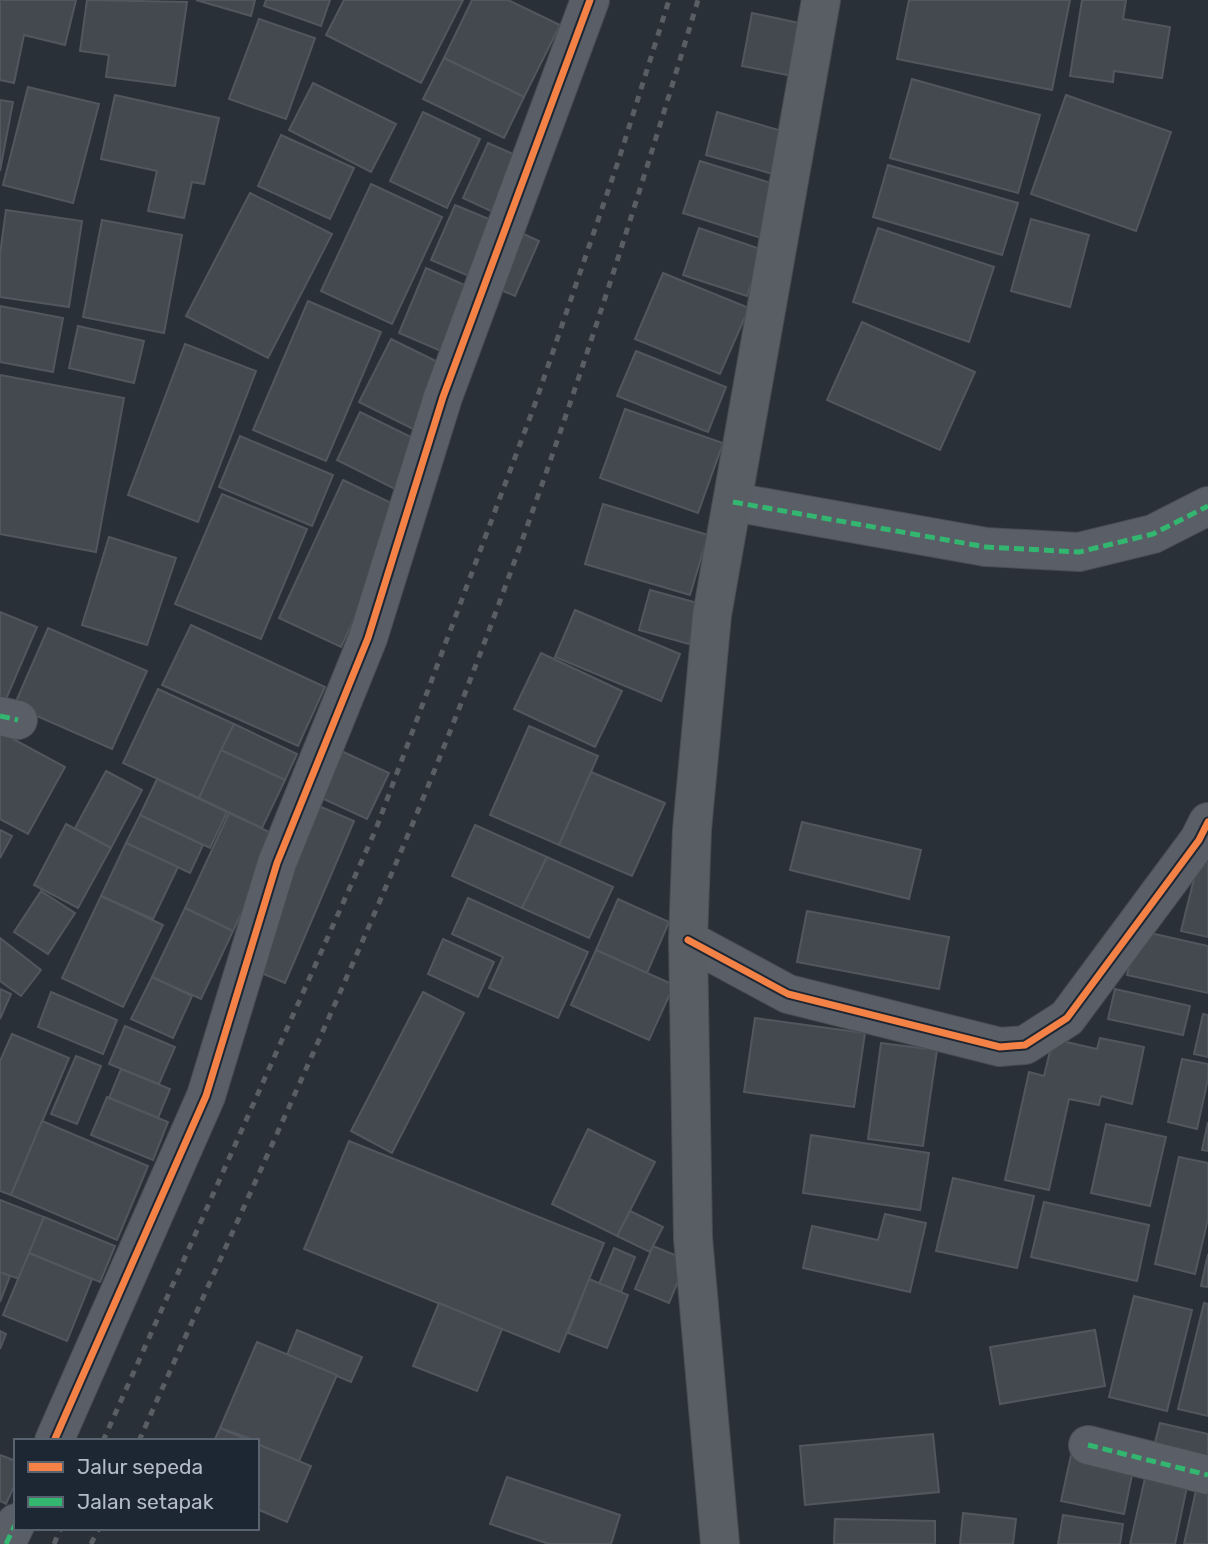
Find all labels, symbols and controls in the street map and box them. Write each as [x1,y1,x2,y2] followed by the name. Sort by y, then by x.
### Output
[14,1439,259,1530] legend
[77,1454,203,1479] text: Jalur sepeda
[77,1489,214,1514] text: Jalan setapak

